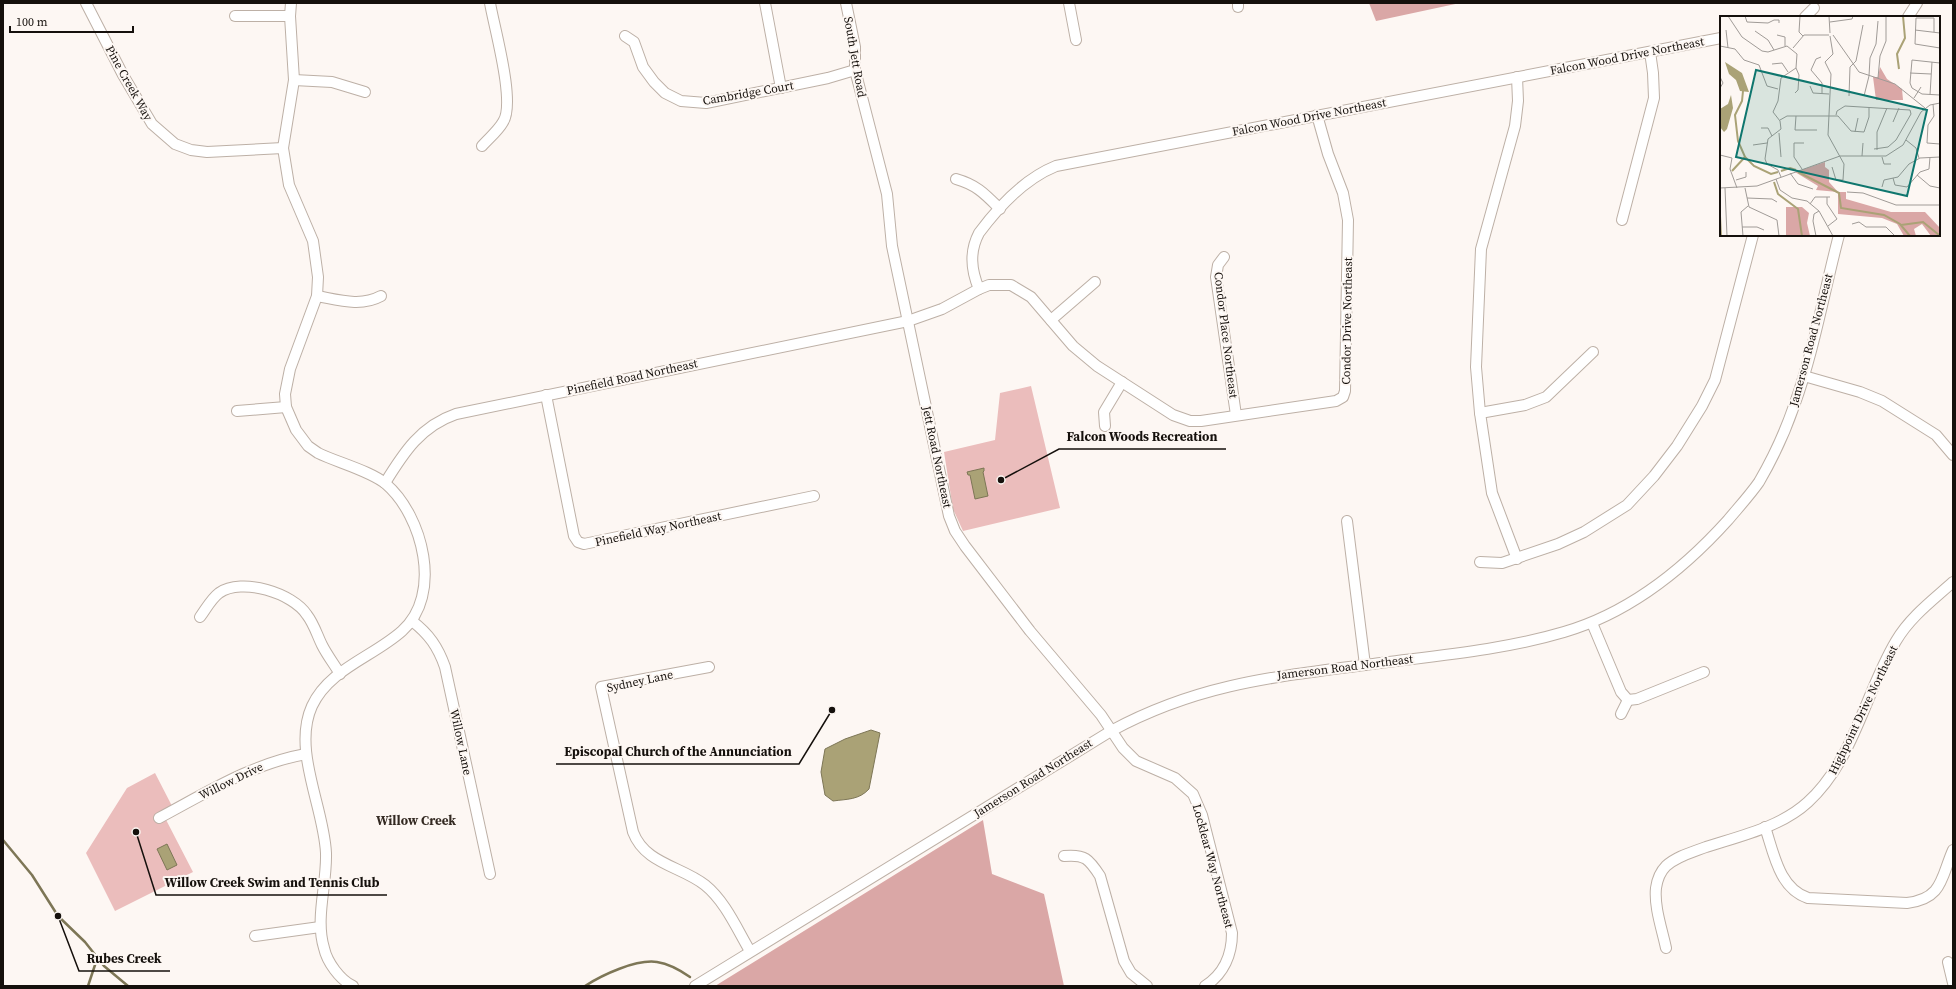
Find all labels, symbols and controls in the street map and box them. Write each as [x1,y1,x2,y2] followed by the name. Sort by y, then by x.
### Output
[10,8,133,34] scale bar
[16,14,48,30] text: 100 m
[840,15,870,99] street label: South Jett Road
[1720,16,1940,236] inset map
[1549,33,1705,79] street label: Falcon Wood Drive Northeast
[102,43,157,124] street label: Pine Creek Way
[701,77,795,109] street label: Cambridge Court
[1231,94,1387,140] street label: Falcon Wood Drive Northeast
[1338,257,1356,385] street label: Condor Drive Northeast
[1210,271,1242,399] street label: Condor Place Northeast
[1785,272,1836,409] street label: Jamerson Road Northeast
[565,355,699,399] street label: Pinefield Road Northeast
[918,404,956,510] street label: Jett Road Northeast
[1059,424,1226,449] callout: Falcon Woods Recreation
[1067,428,1217,445] text: Falcon Woods Recreation
[593,508,723,550] street label: Pinefield Way Northeast
[1825,643,1901,777] street label: Highpoint Drive Northeast
[1275,651,1414,683] street label: Jamerson Road Northeast
[605,666,675,696] street label: Sydney Lane
[446,707,476,777] street label: Willow Lane
[970,735,1095,822] street label: Jamerson Road Northeast
[556,739,799,764] callout: Episcopal Church of the Annunciation
[564,743,792,760] text: Episcopal Church of the Annunciation
[196,759,266,803] street label: Willow Drive
[1189,802,1237,930] street label: Locklear Way Northeast
[376,812,456,829] district label: Willow Creek
[156,870,387,895] callout: Willow Creek Swim and Tennis Club
[165,874,379,891] text: Willow Creek Swim and Tennis Club
[79,946,170,971] callout: Rubes Creek
[87,950,162,967] text: Rubes Creek

